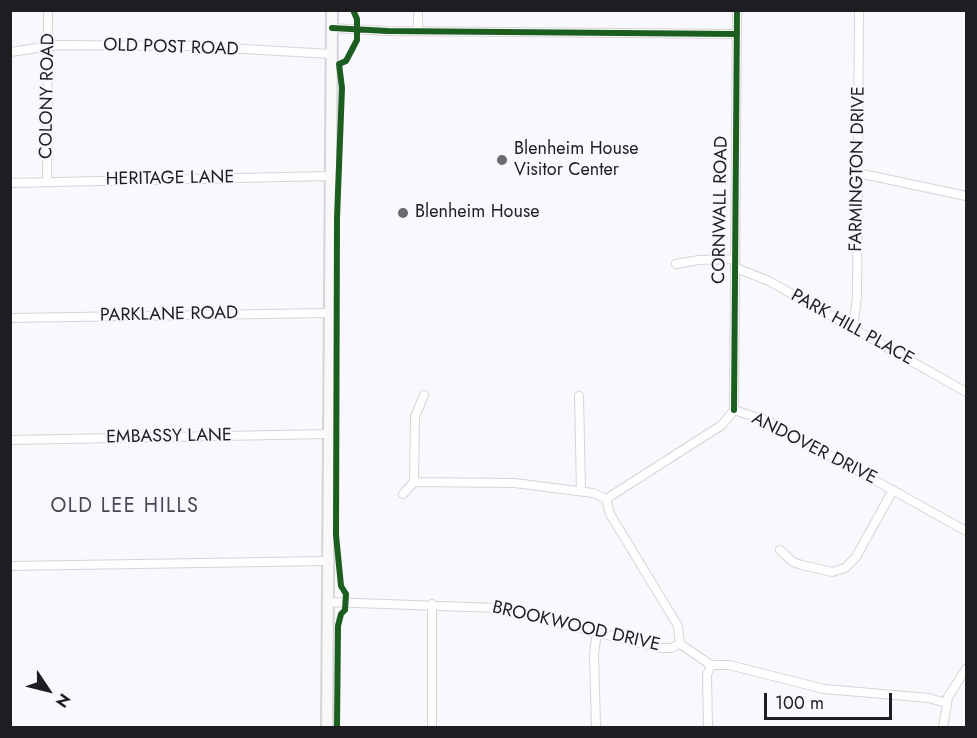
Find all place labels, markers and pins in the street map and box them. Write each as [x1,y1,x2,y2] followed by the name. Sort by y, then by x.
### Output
[514,139,638,182] place label: Blenheim House Visitor Center
[495,153,509,167] marker: Blenheim House Visitor Center
[415,202,539,224] place label: Blenheim House
[396,206,410,220] marker: Blenheim House

